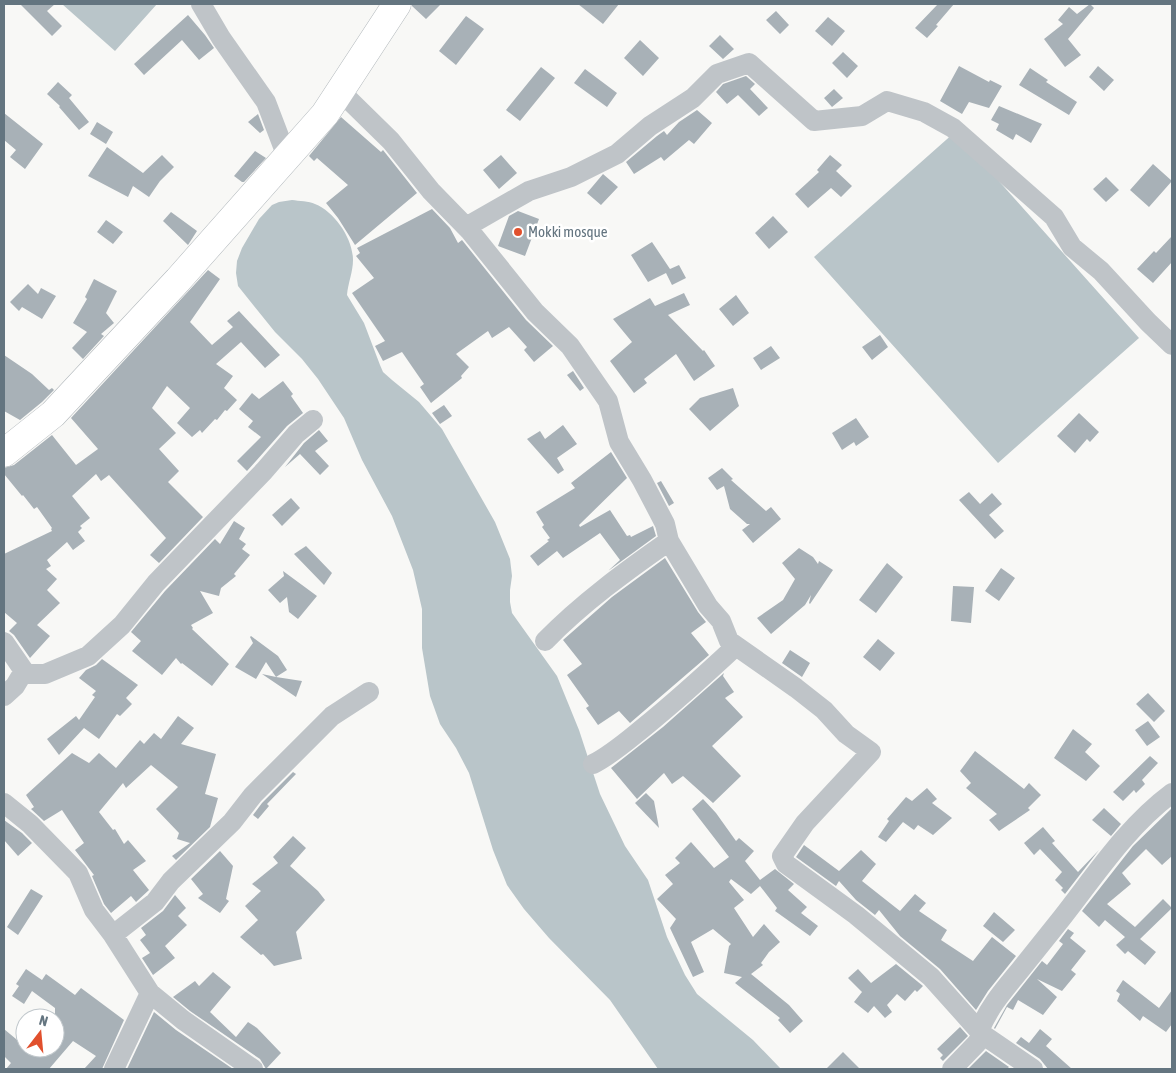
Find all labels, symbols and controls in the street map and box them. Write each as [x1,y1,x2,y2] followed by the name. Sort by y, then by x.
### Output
[528,223,608,240] place label: Mokki mosque
[512,226,524,238] marker: Mokki mosque
[15,1008,65,1058] north arrow
[37,1012,50,1029] text: N

